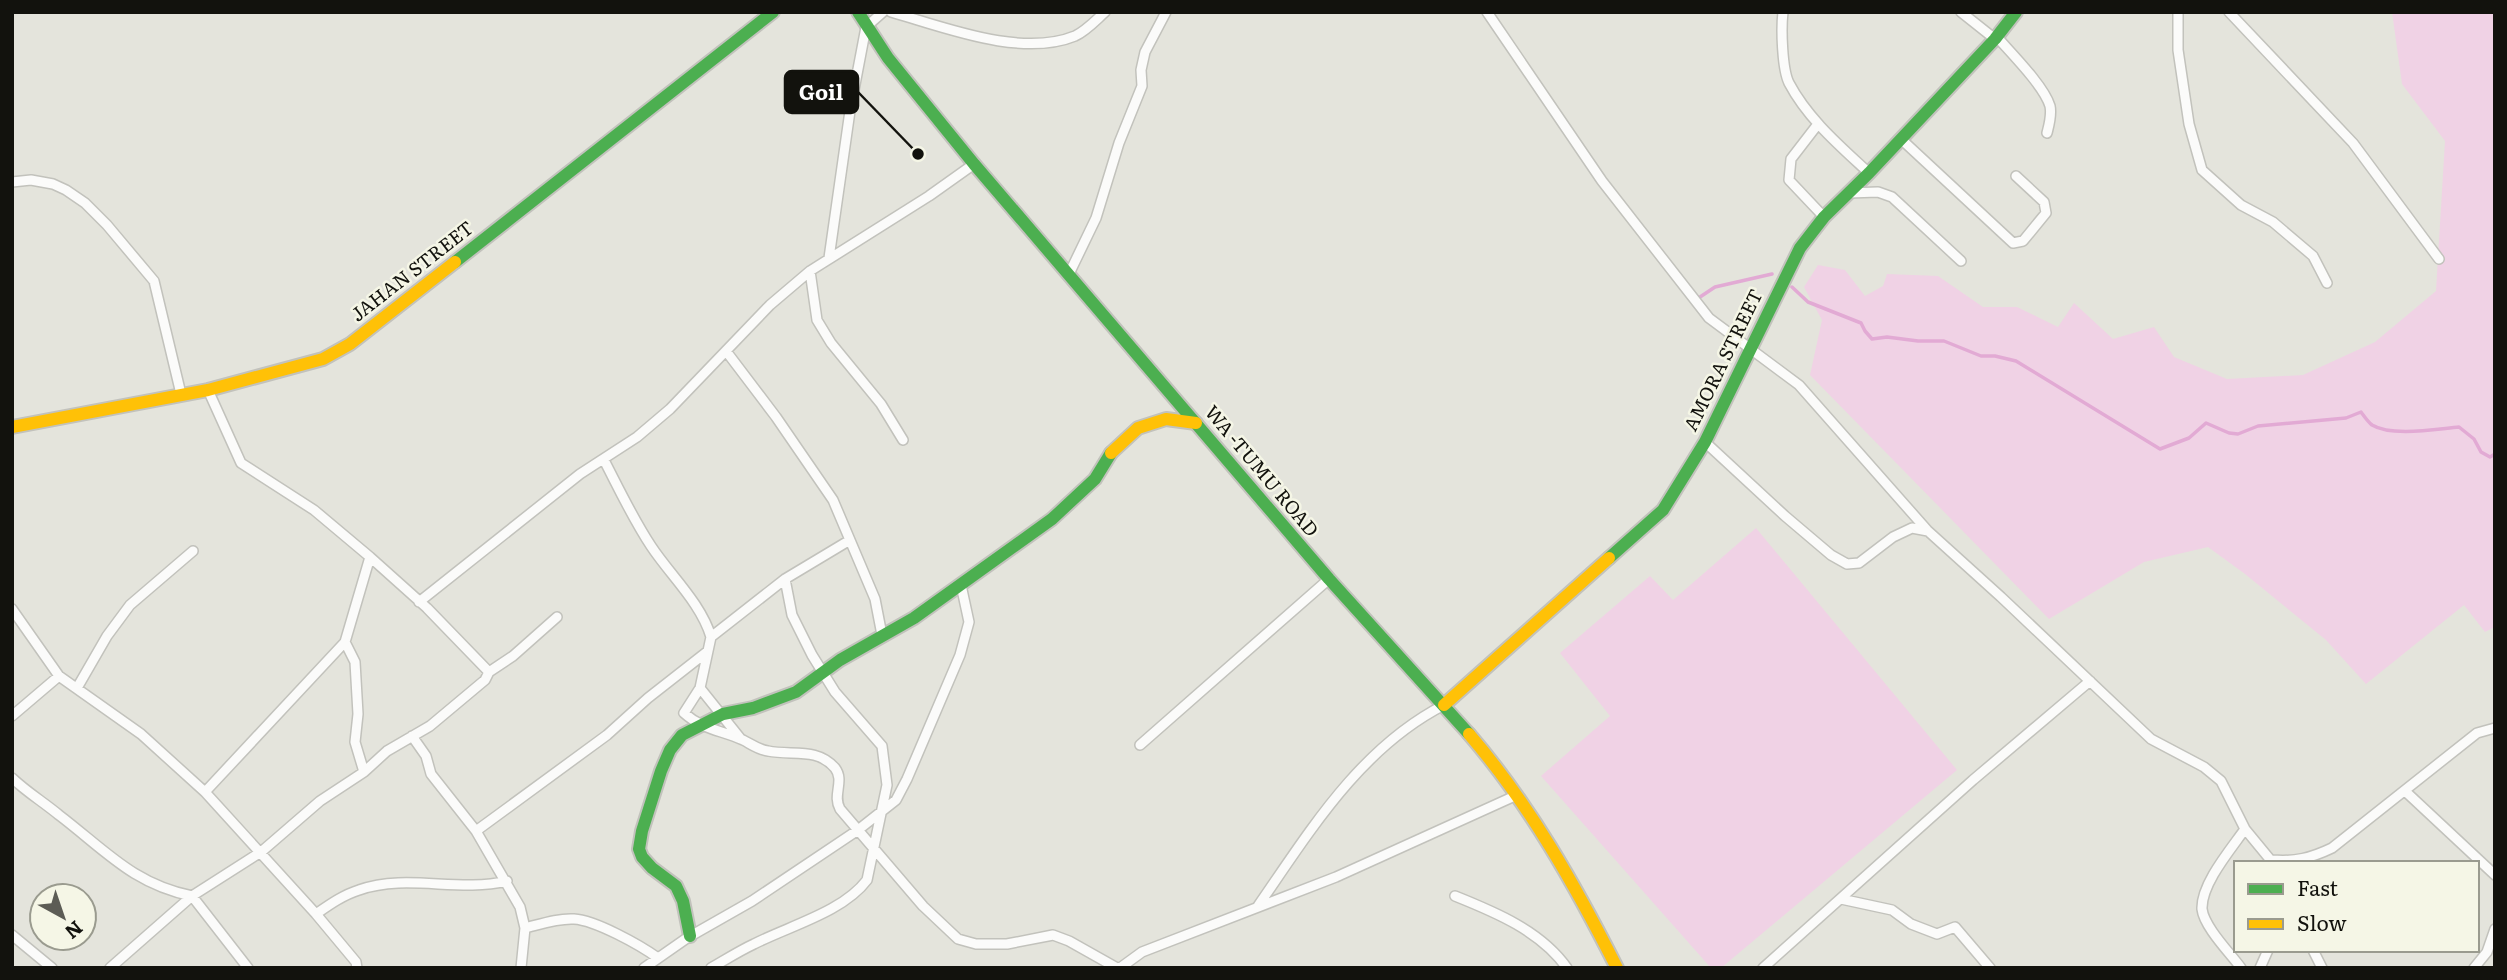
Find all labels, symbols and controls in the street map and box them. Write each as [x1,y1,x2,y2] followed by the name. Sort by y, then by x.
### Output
[785,71,858,113] callout: Goil
[799,75,844,106] text: Goil
[344,213,479,327] street label: JAHAN STREET
[1676,284,1769,435] street label: AMORA STREET
[1199,398,1326,542] street label: WA -TUMU ROAD
[2234,861,2479,952] legend
[2297,871,2338,902] text: Fast
[28,882,98,952] north arrow
[2297,906,2347,937] text: Slow
[59,915,90,947] text: N

